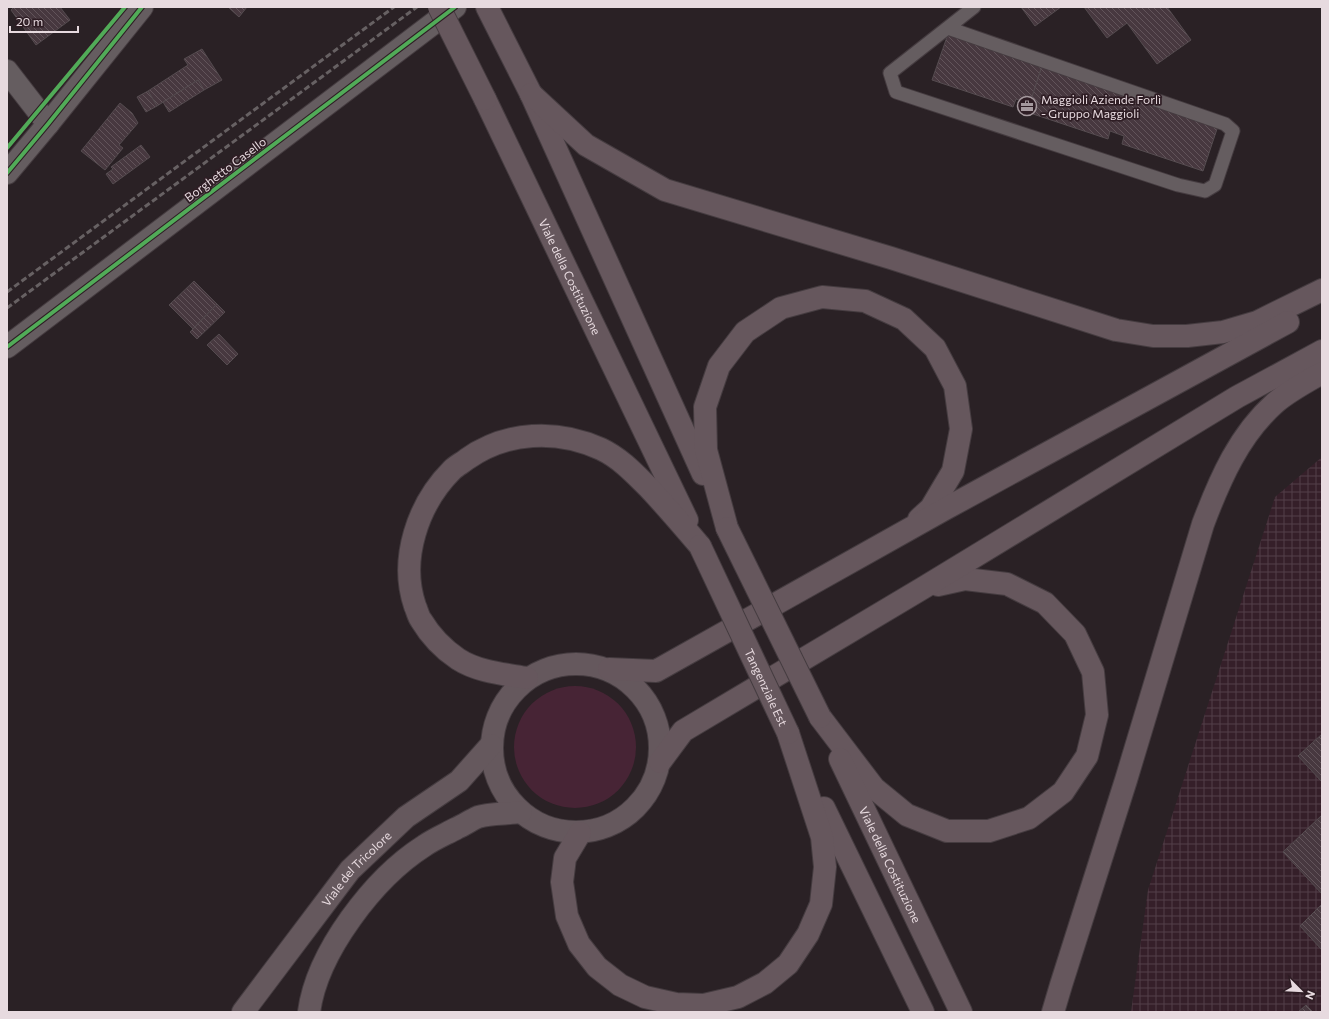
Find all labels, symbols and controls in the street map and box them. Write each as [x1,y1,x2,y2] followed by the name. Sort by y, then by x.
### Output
[10,8,78,34] scale bar
[16,14,43,28] text: 20 m
[1041,92,1161,120] place label: Maggioli Aziende Forlì - Gruppo Maggioli
[1016,95,1038,117] office icon: Maggioli Aziende Forlì - Gruppo Maggioli
[182,134,268,204] street label: Borghetto Casello
[536,216,604,337] street label: Viale della Costituzione
[742,646,791,728] street label: Tangenziale Est
[857,804,924,925] street label: Viale della Costituzione
[318,828,394,909] street label: Viale del Tricolore
[1281,971,1321,1011] north arrow
[1303,989,1318,1002] text: N

